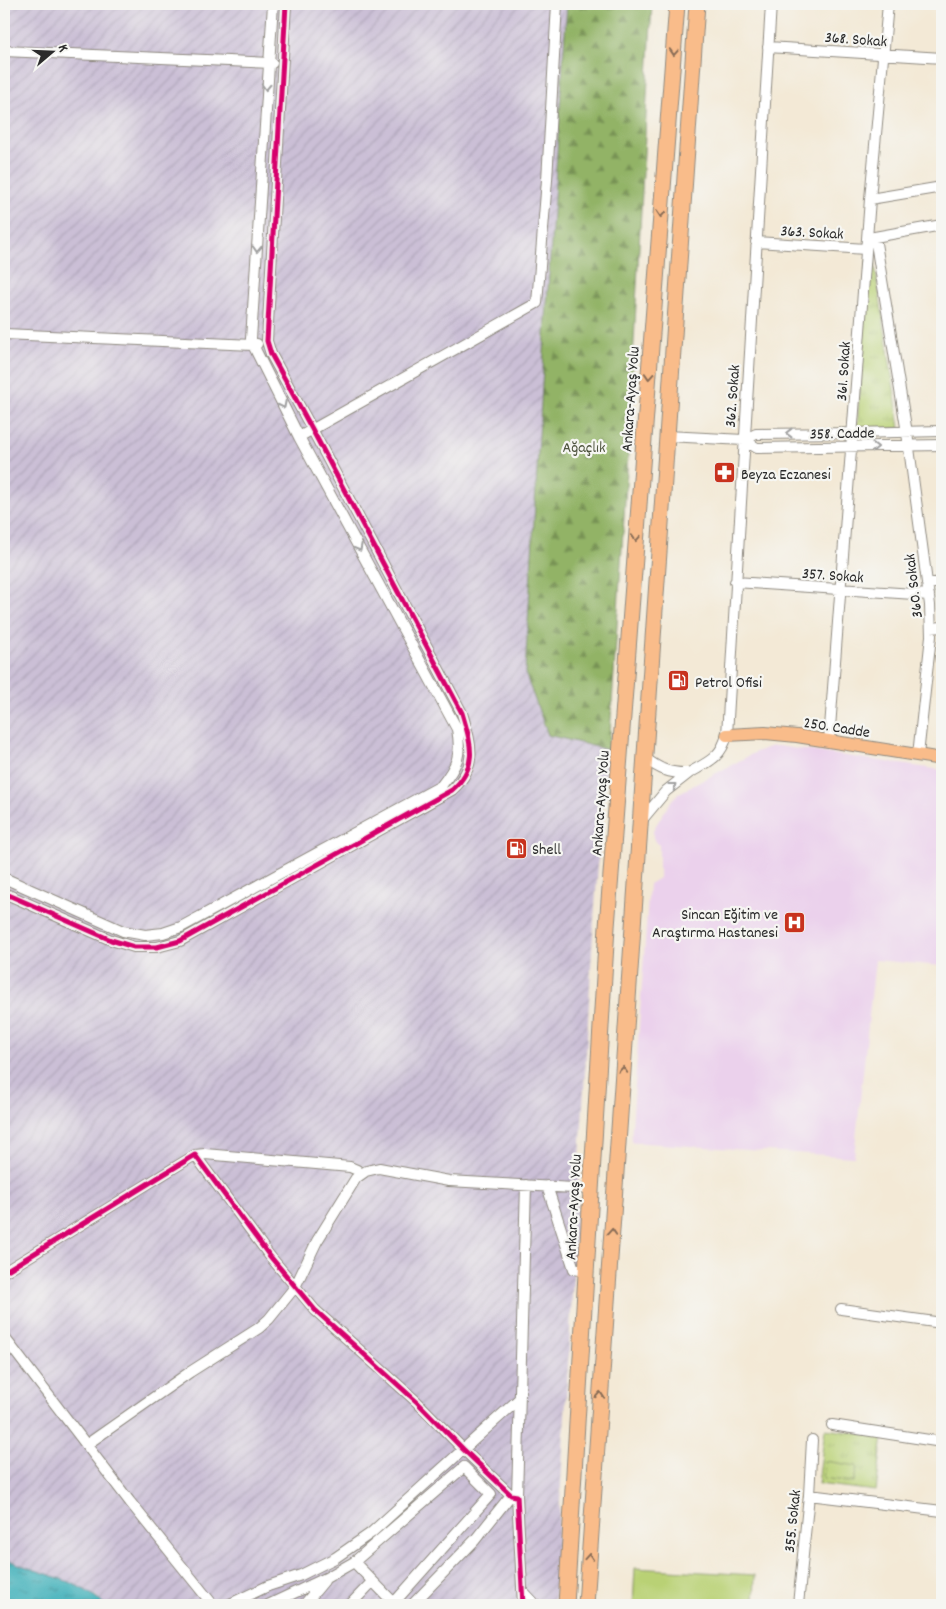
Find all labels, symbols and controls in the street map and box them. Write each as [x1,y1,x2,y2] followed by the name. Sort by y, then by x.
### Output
[824,27,888,54] street label: 368. Sokak
[28,28,78,78] north arrow
[52,42,73,55] text: K
[668,49,679,57] one-way arrow
[261,84,272,92] one-way arrow
[656,211,667,219] one-way arrow
[780,220,844,247] street label: 363. Sokak
[251,246,262,254] one-way arrow
[831,341,858,402] street label: 361. Sokak
[616,345,647,453] street label: Ankara-Ayaş Yolu
[720,364,747,428] street label: 362. Sokak
[643,373,654,381] one-way arrow
[276,399,286,408] one-way arrow
[809,422,875,447] street label: 358. Cadde
[784,428,792,438] one-way arrow
[563,437,606,460] park label: Ağaçlık
[872,441,880,452] one-way arrow
[713,461,737,485] pharmacy icon: Beyza Eczanesi
[741,464,831,487] place label: Beyza Eczanesi
[631,535,642,543] one-way arrow
[353,543,363,552] one-way arrow
[899,552,930,619] street label: 360. Sokak
[801,563,864,590] street label: 357. Sokak
[667,669,691,693] fuel station icon: Petrol Ofisi
[695,672,762,695] place label: Petrol Ofisi
[802,712,871,745] street label: 250. Cadde
[586,749,617,857] street label: Ankara-Ayaş Yolu
[667,783,676,791] one-way arrow
[504,836,528,860] fuel station icon: Shell
[532,839,561,862] place label: Shell
[652,904,778,945] place label: Sincan Eğitim ve Araştırma Hastanesi
[782,910,806,934] hospital icon: Sincan Eğitim ve Araştırma Hastanesi
[617,1066,628,1074] one-way arrow
[560,1153,589,1261] street label: Ankara-Ayaş Yolu
[606,1228,617,1236] one-way arrow
[595,1390,606,1398] one-way arrow
[779,1489,808,1554] street label: 355. Sokak
[583,1552,594,1560] one-way arrow

